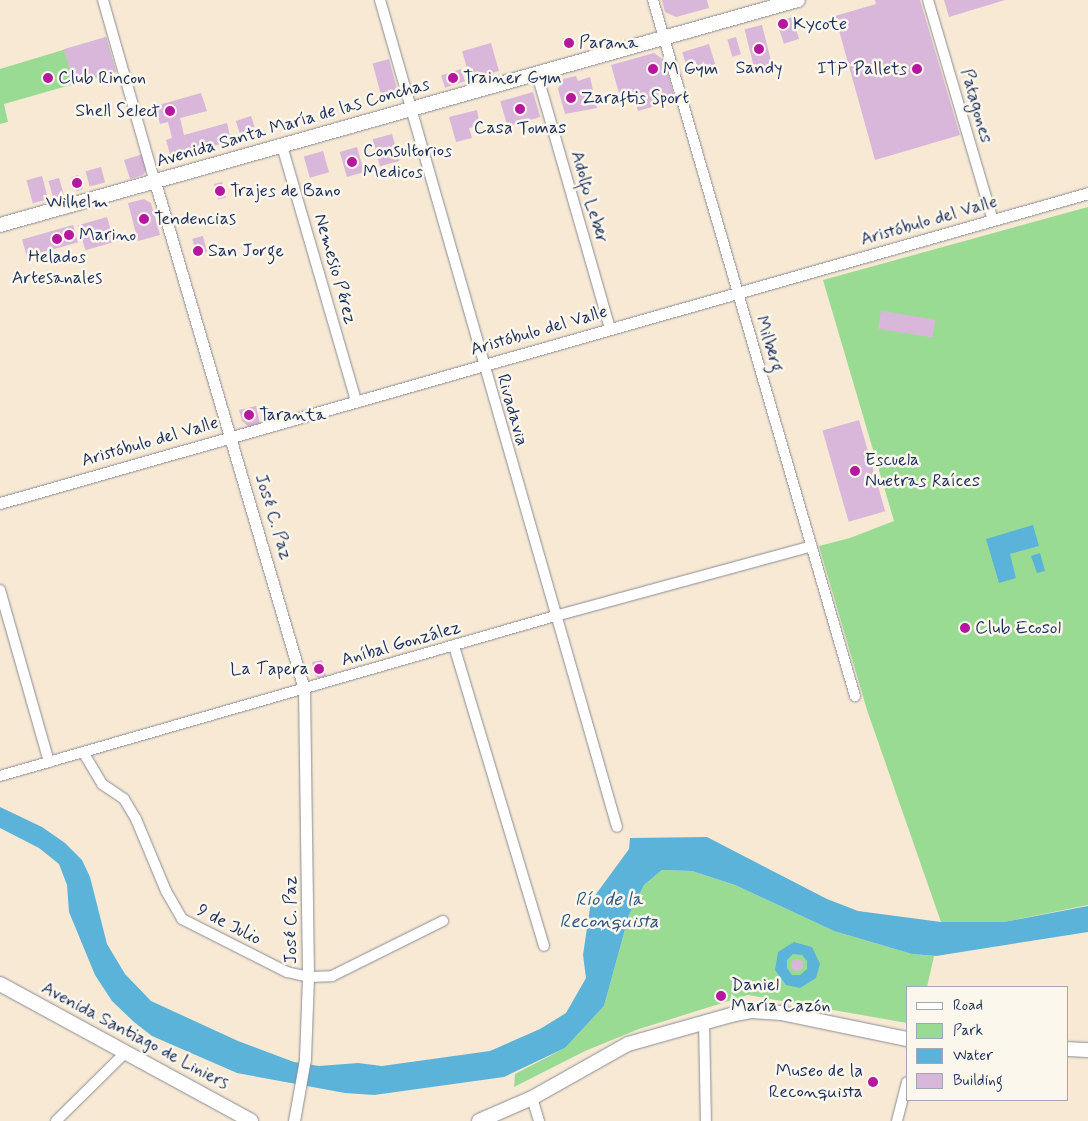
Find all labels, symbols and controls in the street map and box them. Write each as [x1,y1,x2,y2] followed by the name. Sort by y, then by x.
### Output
[793,13,847,35] place label: Kycote
[777,18,789,30] marker: Kycote
[579,32,638,54] place label: Parana
[563,37,575,49] marker: Parana
[753,43,765,55] marker: Sandy
[735,57,783,79] place label: Sandy
[663,58,724,80] place label: M Gym
[818,58,907,80] place label: ITP Pallets
[647,63,659,75] marker: M Gym
[911,63,923,75] marker: ITP Pallets
[955,66,997,146] street label: Patagones
[58,67,146,89] place label: Club Rincon
[463,67,568,89] place label: Trainer Gym
[42,72,54,84] marker: Club Rincon
[447,72,459,84] marker: Trainer Gym
[154,74,432,172] street label: Avenida Santa María de las Conchas
[581,87,695,109] place label: Zaraftis Sport
[565,92,577,104] marker: Zaraftis Sport
[74,100,160,122] place label: Shell Select
[514,103,526,115] marker: Casa Tomas
[164,105,176,117] marker: Shell Select
[473,117,567,139] place label: Casa Tomas
[363,141,452,183] place label: Consultorios Medicos
[566,148,612,246] street label: Adolfo Leber
[345,155,359,169] marker: Consultorios Medicos
[71,177,83,189] marker: Wilhelm
[230,180,340,202] place label: Trajes de Bano
[214,185,226,197] marker: Trajes de Bano
[46,191,108,213] place label: Wilhelm
[859,191,999,251] street label: Aristóbulo del Valle
[154,208,236,230] place label: Tendencias
[309,211,361,327] street label: Nemesio Pérez
[138,213,150,225] marker: Tendencias
[79,224,136,246] place label: Marino
[63,229,75,241] marker: Marino
[51,233,63,245] marker: Helados Artesanales
[208,240,284,262] place label: San Jorge
[192,245,204,257] marker: San Jorge
[12,247,102,290] place label: Helados Artesanales
[469,301,609,361] street label: Aristóbulo del Valle
[750,313,788,375] street label: Milberg
[491,372,533,448] street label: Rivadavia
[259,404,326,426] place label: Taranta
[243,409,255,421] marker: Taranta
[80,412,220,472] street label: Aristóbulo del Valle
[865,450,980,492] place label: Escuela Nuetras Raíces
[849,465,861,477] marker: Escuela Nuetras Raíces
[250,471,296,563] street label: José C. Paz
[339,617,463,671] street label: Aníbal González
[975,617,1059,639] place label: Club Ecosol
[959,622,971,634] marker: Club Ecosol
[232,658,309,680] place label: La Tapera
[313,663,325,675] marker: La Tapera
[280,876,302,964] street label: José C. Paz
[559,889,659,933] water label: Río de la Reconquista
[192,899,266,951] street label: 9 de Julio
[731,975,831,1018] place label: Daniel María Cazón
[36,977,234,1095] street label: Avenida Santiago de Liniers
[906,986,1068,1101] legend
[715,990,727,1002] marker: Daniel María Cazón
[953,996,983,1016] text: Road
[953,1021,983,1041] text: Park
[953,1046,993,1066] text: Water
[769,1061,863,1104] place label: Museo de la Reconquista
[953,1071,1003,1091] text: Building
[867,1076,879,1088] marker: Museo de la Reconquista

